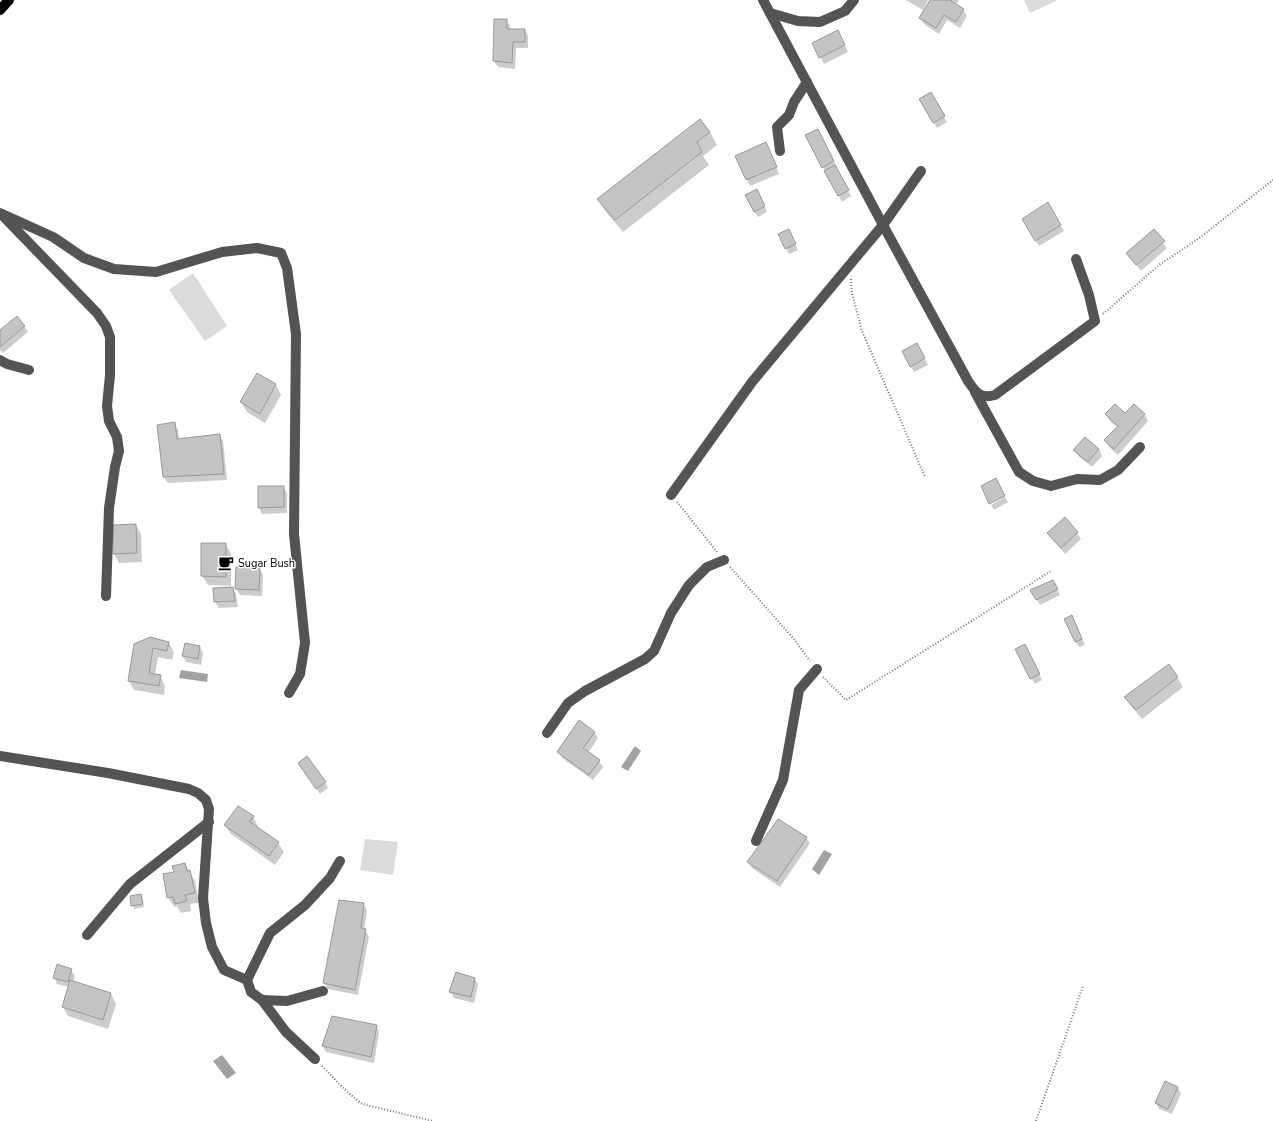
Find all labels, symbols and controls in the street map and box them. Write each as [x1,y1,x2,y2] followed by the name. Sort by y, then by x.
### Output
[217,554,235,572] cafe icon: Sugar Bush
[238,556,295,571] place label: Sugar Bush

